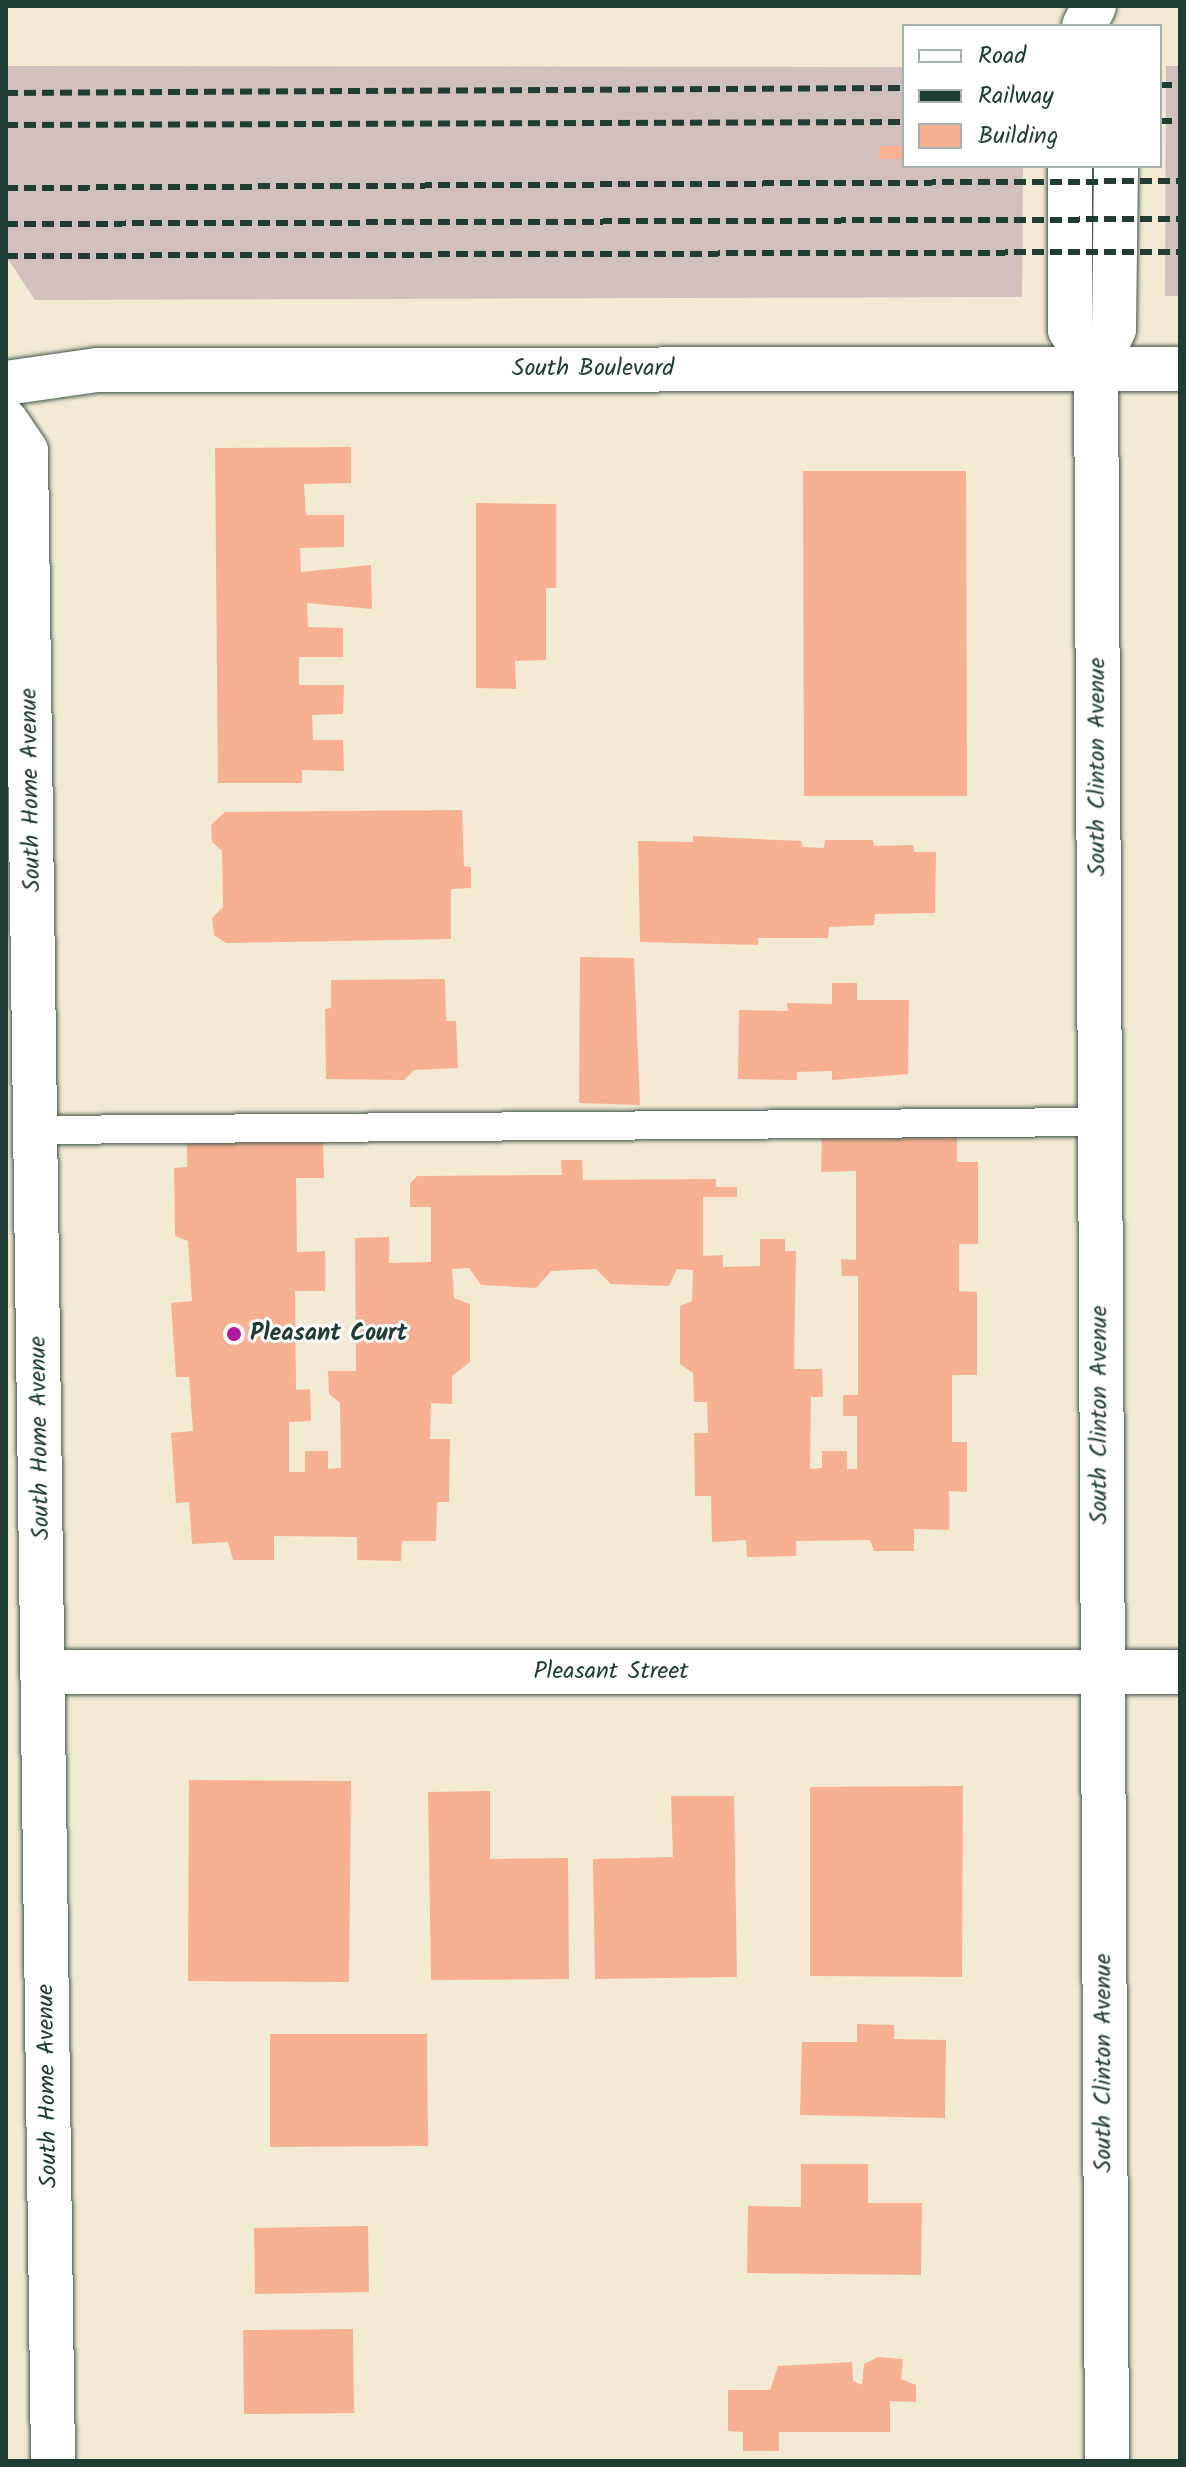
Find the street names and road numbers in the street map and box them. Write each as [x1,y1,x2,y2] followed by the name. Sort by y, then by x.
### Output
[512,355,674,383] street label: South Boulevard
[1084,658,1112,876] street label: South Clinton Avenue
[15,688,47,892] street label: South Home Avenue
[1086,1306,1114,1524] street label: South Clinton Avenue
[24,1336,56,1540] street label: South Home Avenue
[533,1658,689,1686] street label: Pleasant Street
[1090,1954,1118,2172] street label: South Clinton Avenue
[32,1984,64,2188] street label: South Home Avenue

